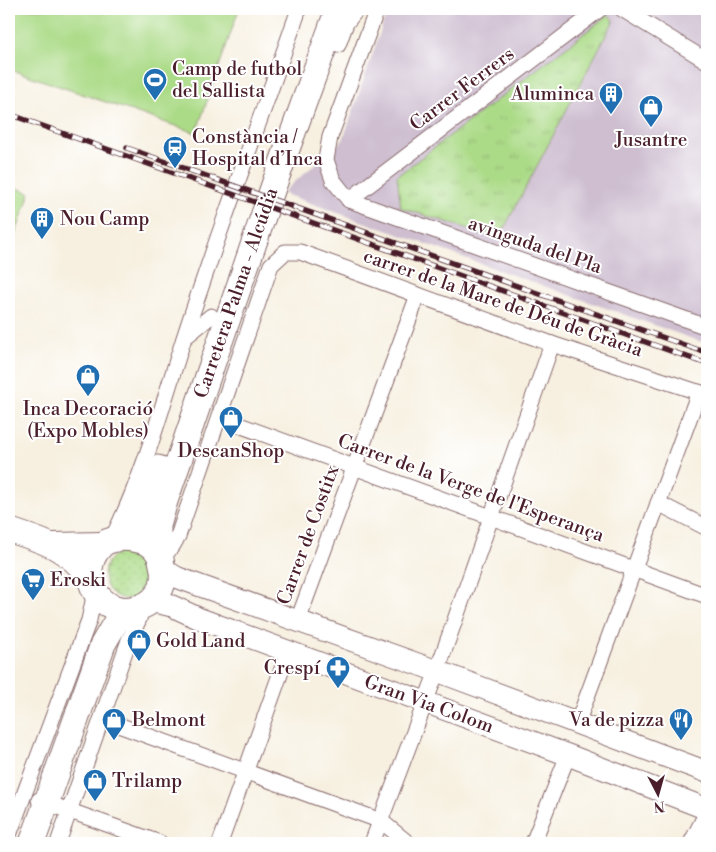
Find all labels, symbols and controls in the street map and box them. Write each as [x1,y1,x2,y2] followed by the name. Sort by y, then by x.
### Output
[405,42,519,136] street label: Carrer Ferrers
[172,57,303,103] place label: Camp de futbol del Sallista
[142,67,168,101] sports icon: Camp de futbol del Sallista
[598,81,624,115] building icon: Aluminca
[510,82,594,106] place label: Aluminca
[638,94,664,128] shop icon: Jusantre
[192,125,323,171] place label: Constància / Hospital d’Inca
[614,128,687,152] place label: Jusantre
[162,135,188,169] station icon: Constància / Hospital d’Inca
[189,184,283,402] street label: Carretera Palma - Alcúdia
[29,206,55,240] building icon: Nou Camp
[60,207,150,231] place label: Nou Camp
[465,211,605,279] street label: avinguda del Pla
[360,244,646,362] street label: carrer de la Mare de Déu de Gràcia
[75,363,101,397] shop icon: Inca Decoració (Expo Mobles)
[23,397,153,443] place label: Inca Decoració (Expo Mobles)
[218,405,244,439] shop icon: DescanShop
[335,429,608,548] street label: Carrer de la Verge de l'Esperança
[177,439,285,463] place label: DescanShop
[272,462,344,608] street label: Carrer de Costitx
[20,567,46,601] supermarket icon: Eroski
[50,568,106,592] place label: Eroski
[126,628,152,662] shop icon: Gold Land
[156,629,246,653] place label: Gold Land
[325,655,351,689] pharmacy icon: Crespí
[264,656,321,680] place label: Crespí
[361,669,497,739] street label: Gran Via Colom
[101,707,127,741] shop icon: Belmont
[668,707,694,741] restaurant icon: Va de pizza
[131,708,206,732] place label: Belmont
[568,708,664,732] place label: Va de pizza
[82,768,108,802] shop icon: Trilamp
[112,769,182,793] place label: Trilamp
[634,770,684,820] north arrow
[653,796,666,815] text: N

